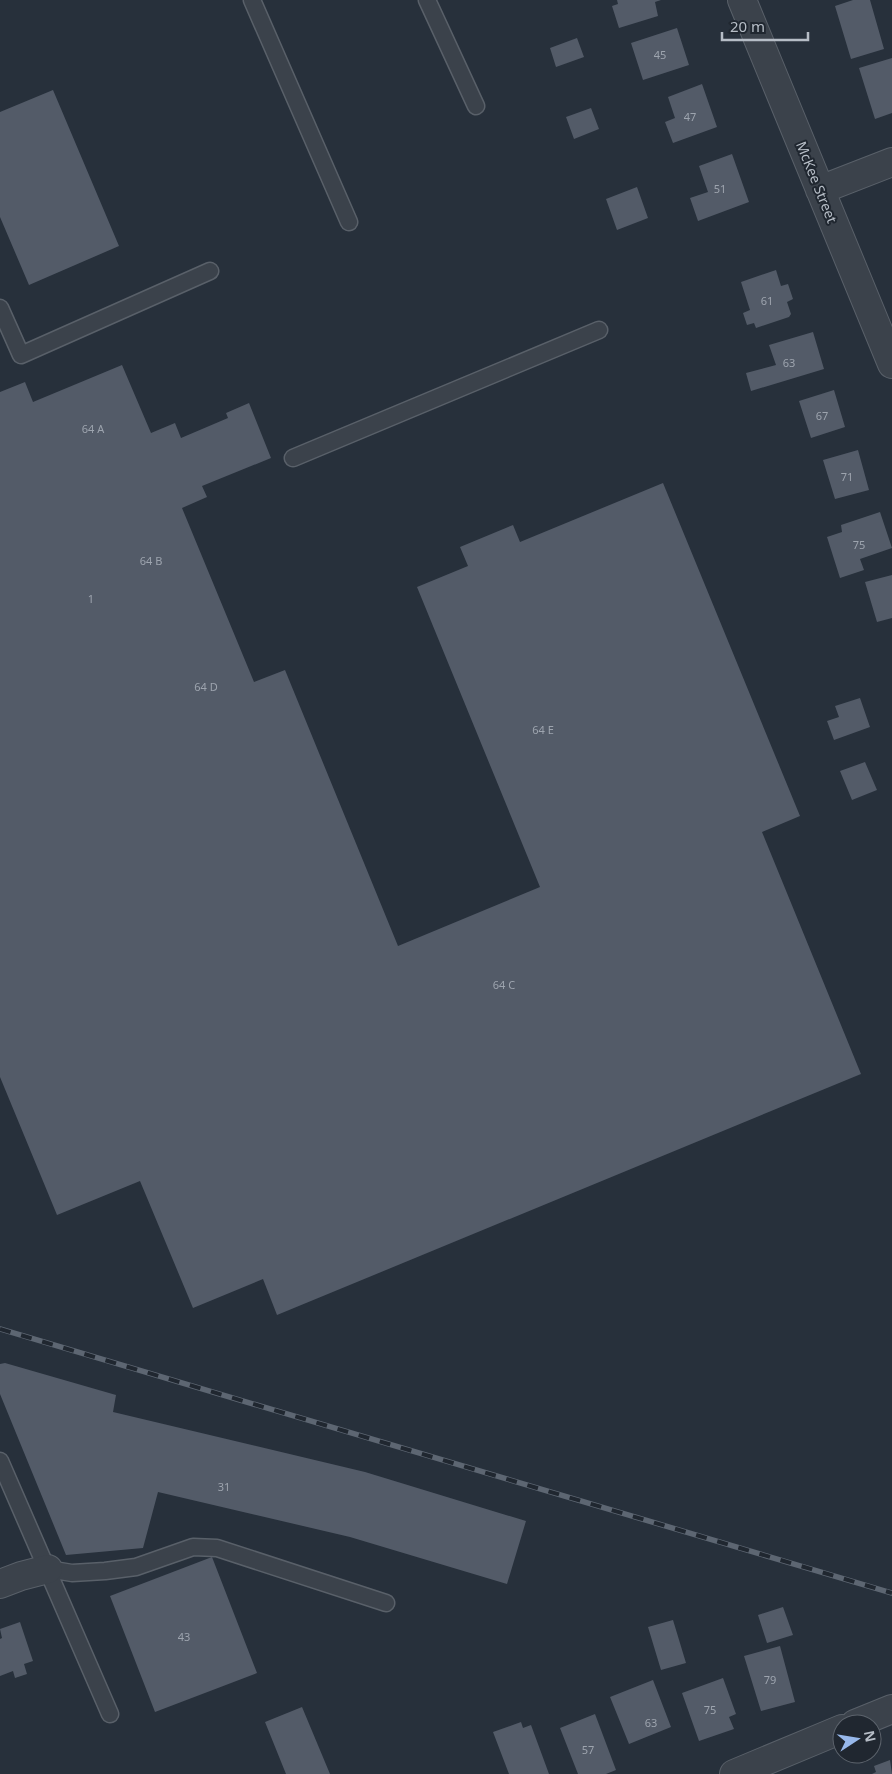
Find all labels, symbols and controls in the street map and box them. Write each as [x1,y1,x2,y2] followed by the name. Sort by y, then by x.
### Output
[722,10,808,42] scale bar
[730,16,765,36] text: 20 m
[654,47,666,62] house number: 45
[684,109,696,124] house number: 47
[792,138,842,226] street label: McKee Street
[714,181,726,196] house number: 51
[761,293,773,308] house number: 61
[783,355,795,370] house number: 63
[816,408,828,423] house number: 67
[82,421,105,436] house number: 64 A
[841,469,853,484] house number: 71
[853,537,865,552] house number: 75
[140,553,162,568] house number: 64 B
[88,591,94,606] house number: 1
[194,679,218,694] house number: 64 D
[532,722,554,737] house number: 64 E
[493,977,515,992] house number: 64 C
[218,1479,230,1494] house number: 31
[178,1629,190,1644] house number: 43
[764,1672,776,1687] house number: 79
[704,1702,716,1717] house number: 75
[832,1714,882,1764] north arrow
[645,1715,657,1730] house number: 63
[860,1729,881,1744] text: N
[582,1742,594,1757] house number: 57

